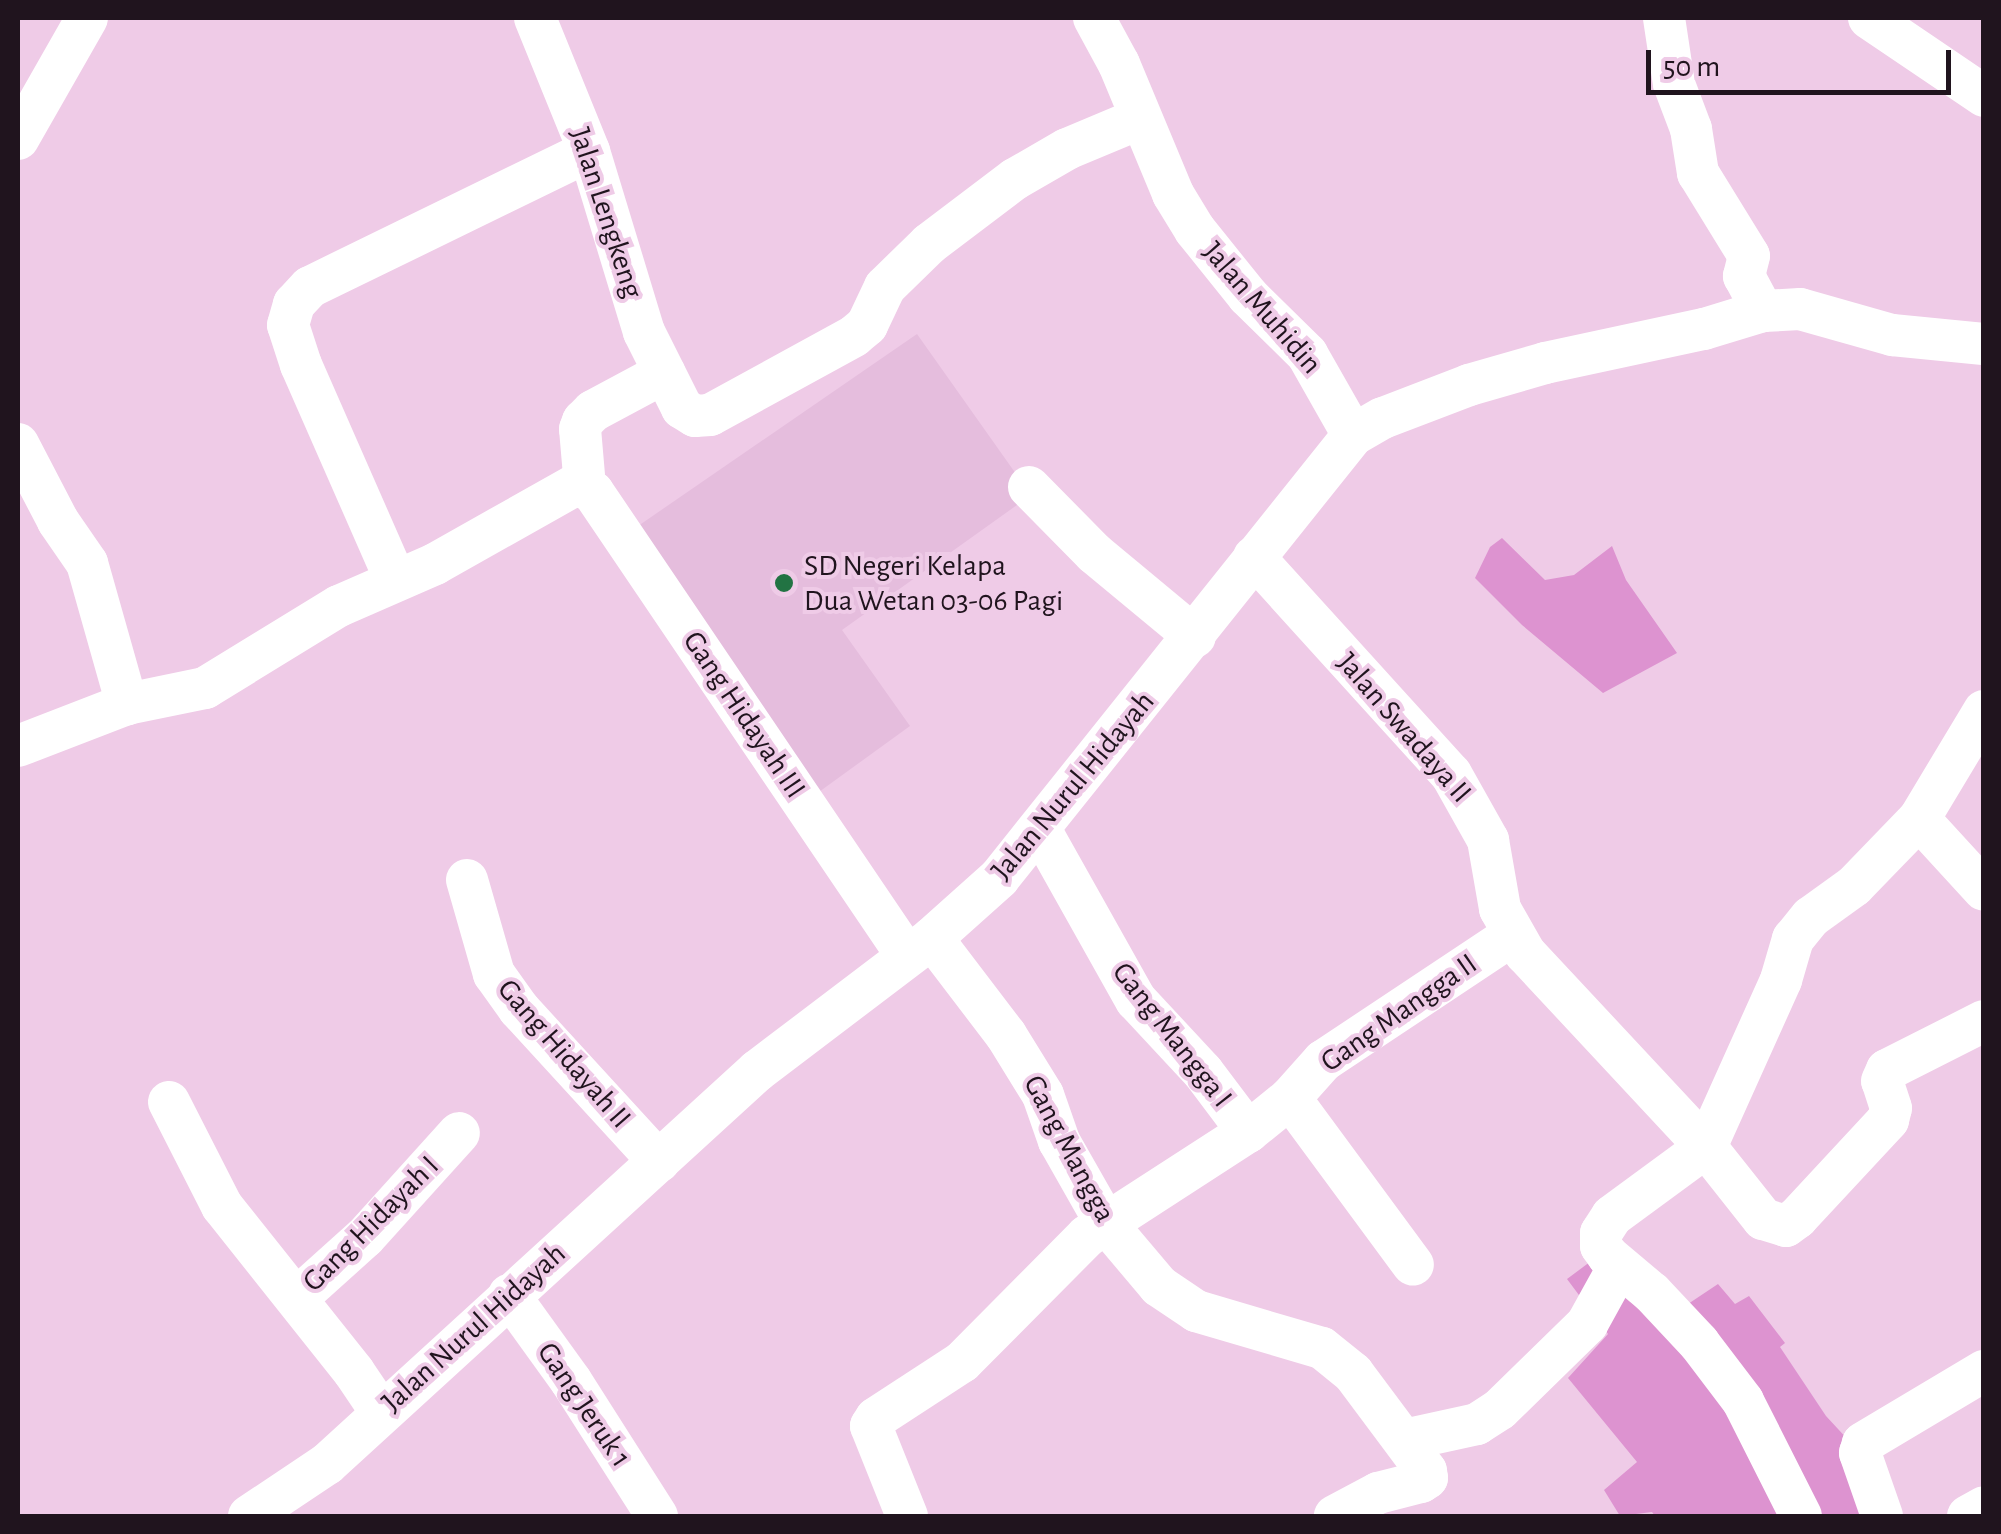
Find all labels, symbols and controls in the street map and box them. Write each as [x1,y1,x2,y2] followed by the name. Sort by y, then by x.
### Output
[1651,30,1956,92] scale bar
[1663,52,1720,82] text: 50 m
[562,123,650,303] street label: Jalan Lengkeng
[1195,235,1329,381] street label: Jalan Muhidin
[804,548,1063,618] place label: SD Negeri Kelapa Dua Wetan 03-06 Pagi
[773,572,795,594] marker: SD Negeri Kelapa Dua Wetan 03-06 Pagi
[675,625,813,805] street label: Gang Hidayah III
[1329,646,1479,810] street label: Jalan Swadaya II
[984,684,1162,888] street label: Jalan Nurul Hidayah
[1314,946,1484,1080] street label: Gang Mangga II
[1104,955,1240,1115] street label: Gang Mangga I
[489,972,639,1136] street label: Gang Hidayah II
[1015,1069,1123,1229] street label: Gang Mangga
[295,1148,447,1300] street label: Gang Hidayah I
[375,1236,573,1420] street label: Jalan Nurul Hidayah
[529,1336,639,1474] street label: Gang Jeruk 1

